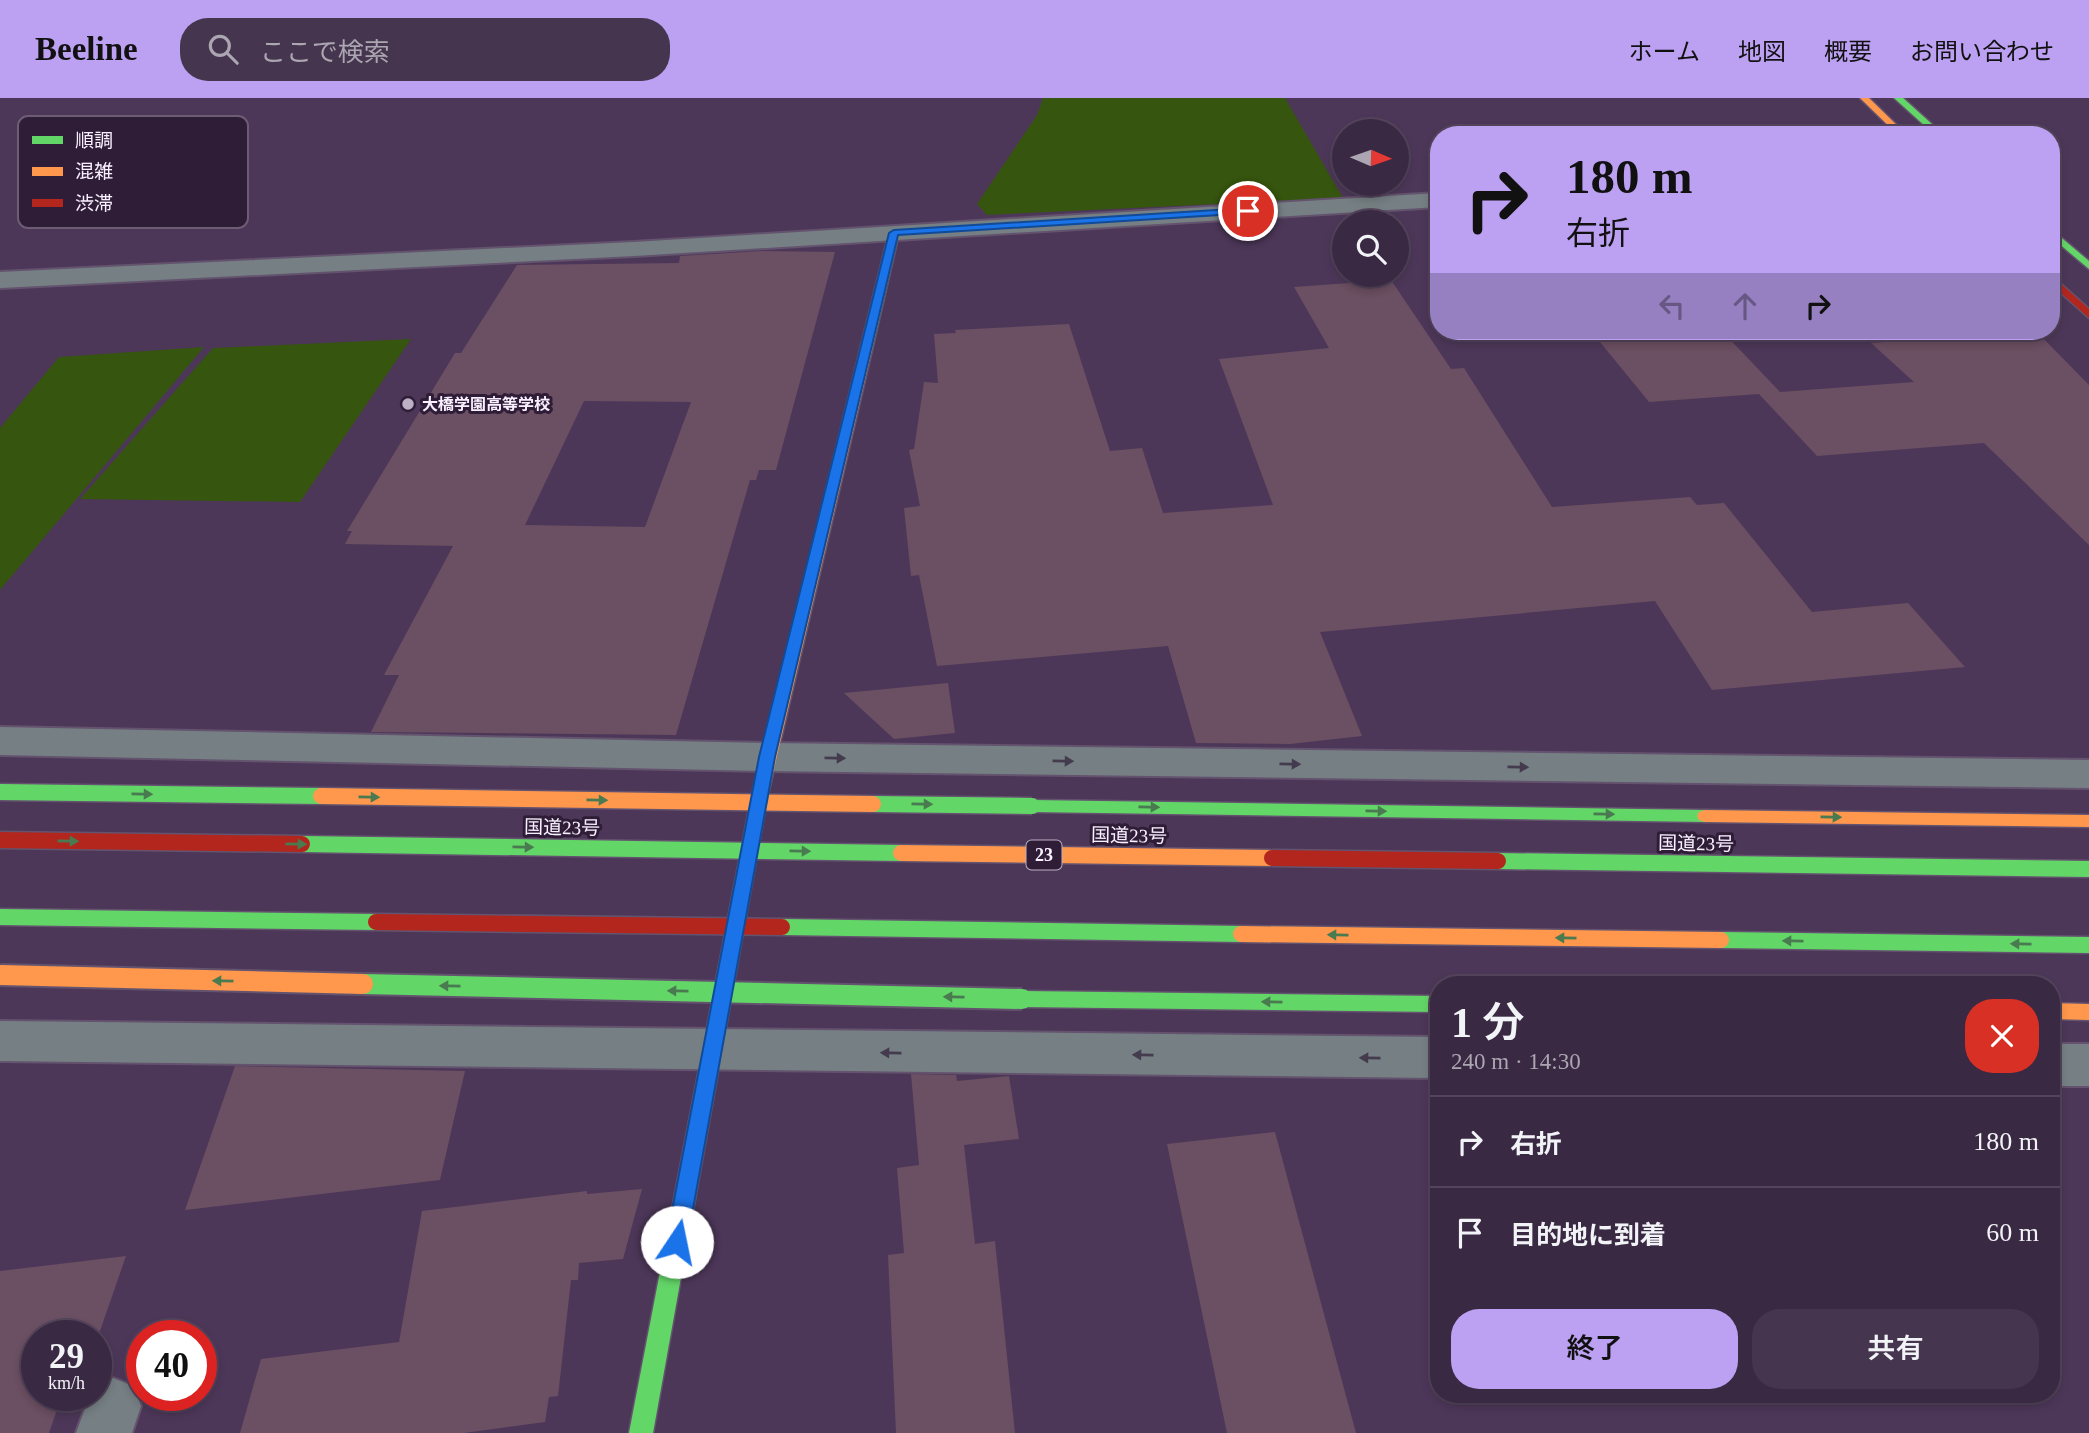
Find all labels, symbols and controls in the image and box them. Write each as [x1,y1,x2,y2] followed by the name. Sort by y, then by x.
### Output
[180,18,670,81] search box
[204,30,242,68] icon: search
[35,31,138,67] text: Beeline
[260,38,390,67] text: ここで検索
[1629,39,1700,65] text: ホーム
[1738,39,1786,65] text: 地図
[1824,39,1872,65] text: 概要
[1910,39,2054,65] text: お問い合わせ
[18,116,248,228] legend
[1332,119,1409,196] north arrow
[1332,119,1409,287] map controls
[75,130,113,151] text: 順調
[1566,149,1693,204] text: 180 m
[1451,154,1542,245] icon: right
[75,161,113,182] text: 混雑
[1218,181,1278,241] pin
[1229,192,1267,230] icon: arrive
[75,193,113,214] text: 渋滞
[1332,210,1409,287] button: search
[1566,215,1630,251] text: 右折
[1653,287,1691,325] icon: left
[1726,287,1764,325] icon: ahead
[1799,287,1837,325] icon: right
[400,396,416,412] marker: 大橋学園高等学校
[422,396,550,413] place label: 大橋学園高等学校
[824,752,846,764] one-way arrow
[1052,755,1074,767] one-way arrow
[1279,758,1301,770] one-way arrow
[1507,761,1529,772] one-way arrow
[131,788,153,799] one-way arrow
[358,791,380,803] one-way arrow
[586,794,608,806] one-way arrow
[911,798,933,810] one-way arrow
[1138,801,1160,813] one-way arrow
[1366,805,1388,816] one-way arrow
[1593,808,1615,820] one-way arrow
[1821,811,1843,823] one-way arrow
[524,816,600,839] street label: 国道23号
[1091,824,1167,847] street label: 国道23号
[1658,832,1734,855] street label: 国道23号
[57,835,79,847] one-way arrow
[285,838,307,850] one-way arrow
[1026,840,1062,870] road number: 23
[512,841,534,853] one-way arrow
[789,845,811,857] one-way arrow
[1327,929,1349,941] one-way arrow
[1555,932,1577,944] one-way arrow
[1782,935,1804,947] one-way arrow
[2010,938,2032,950] one-way arrow
[211,975,233,986] one-way arrow
[439,980,461,991] one-way arrow
[666,985,688,997] one-way arrow
[943,991,965,1003] one-way arrow
[1261,996,1283,1008] one-way arrow
[1965,999,2039,1073] button: close
[1451,1000,1525,1046] text: 1 分
[880,1047,902,1058] one-way arrow
[1132,1049,1154,1061] one-way arrow
[1451,1049,1581,1074] text: 240 m · 14:30
[1359,1052,1381,1064] one-way arrow
[1451,1123,1489,1161] icon: right
[1973,1127,2039,1156] text: 180 m
[1510,1130,1562,1159] text: 右折
[640,1205,714,1279] position arrow
[1451,1214,1489,1252] icon: arrive
[1986,1218,2039,1247] text: 60 m
[1510,1221,1666,1250] text: 目的地に到着
[1451,1309,1738,1389] button: 終了
[1752,1309,2039,1389] button: 共有
[126,1320,217,1411] speed limit sign: 40
[49,1337,84,1376] text: 29
[48,1373,85,1393] text: km/h

